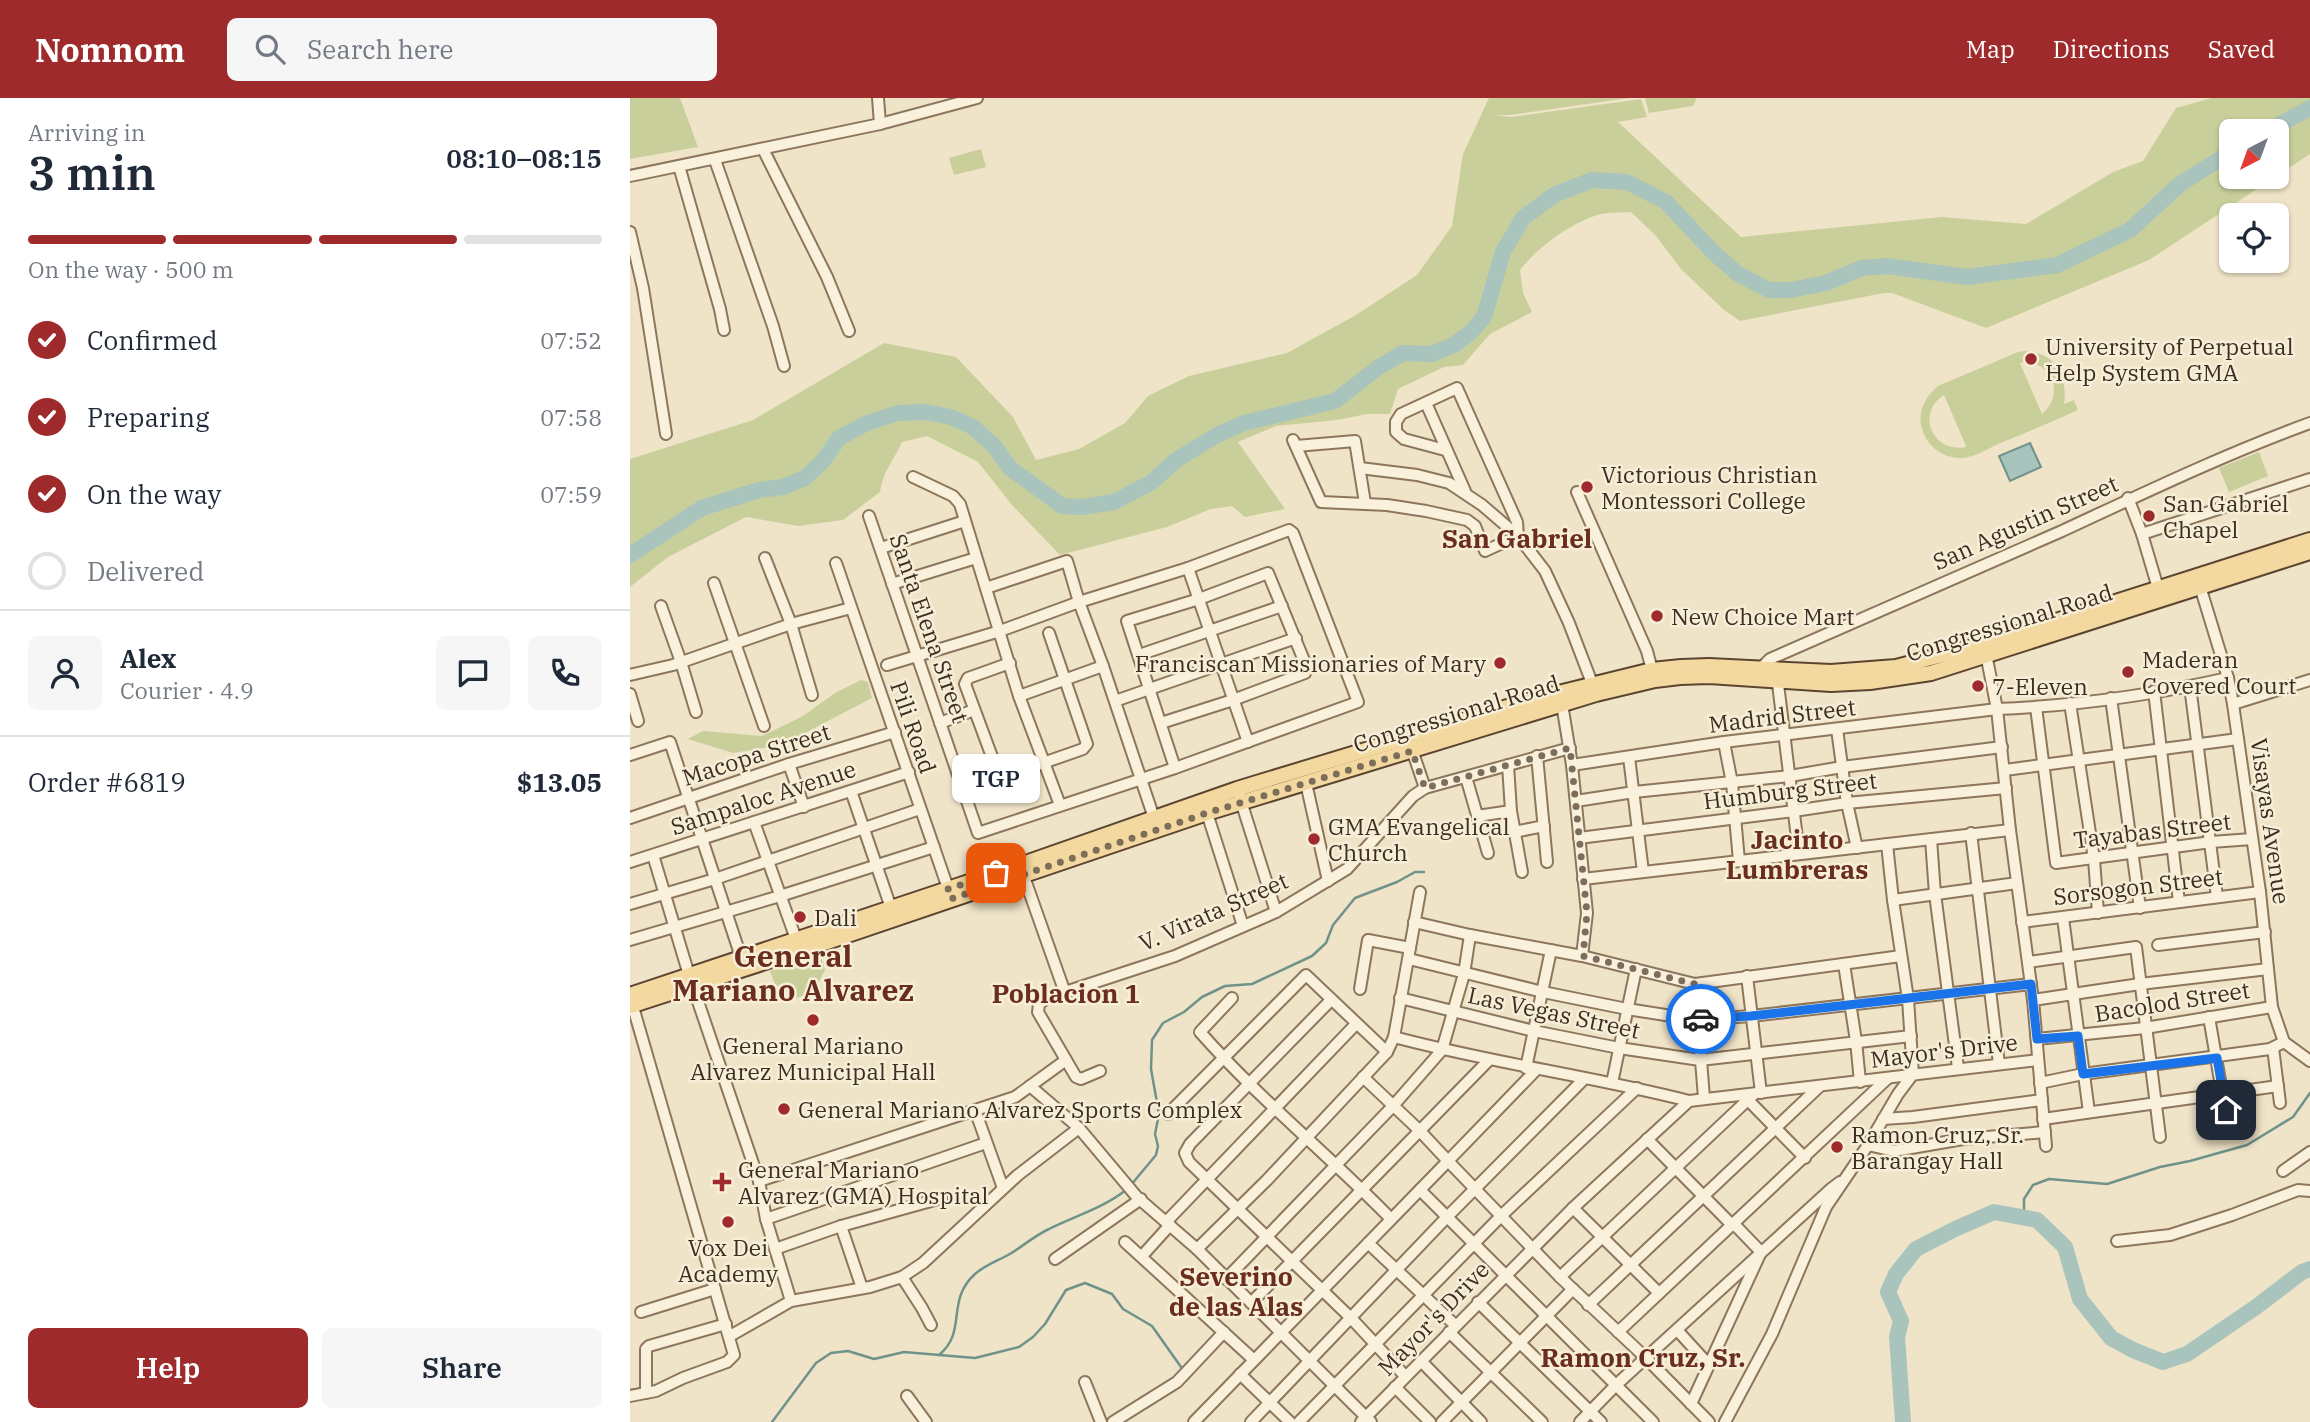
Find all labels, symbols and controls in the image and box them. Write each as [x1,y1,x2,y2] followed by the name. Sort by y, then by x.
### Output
[227,18,717,81] search box
[35,28,185,71] text: Nomnom
[251,30,289,68] icon: search
[307,32,453,66] text: Search here
[1966,33,2015,65] text: Map
[2053,33,2170,65] text: Directions
[2208,33,2275,65] text: Saved
[28,117,145,147] text: Arriving in
[2219,119,2289,189] north arrow
[2219,119,2289,273] map controls
[446,141,602,175] text: 08:10–08:15
[28,143,156,203] text: 3 min
[2219,203,2289,273] button: locate
[28,254,234,284] text: On the way · 500 m
[28,321,66,359] icon: check
[87,323,218,357] text: Confirmed
[540,325,602,355] text: 07:52
[2045,331,2294,387] place label: University of Perpetual Help System GMA
[2023,351,2039,367] marker: University of Perpetual Help System GMA
[28,398,66,436] icon: check
[87,400,209,434] text: Preparing
[540,402,602,432] text: 07:58
[1601,459,1818,515] place label: Victorious Christian Montessori College
[1928,468,2122,576] street label: San Agustin Street
[28,475,66,513] icon: check
[87,477,221,511] text: On the way
[540,479,602,509] text: 07:59
[1579,479,1595,495] marker: Victorious Christian Montessori College
[2163,488,2289,544] place label: San Gabriel Chapel
[2141,508,2157,524] marker: San Gabriel Chapel
[1442,521,1592,555] district label: San Gabriel
[884,530,976,726] street label: Santa Elena Street
[87,554,204,588] text: Delivered
[1902,576,2116,668] street label: Congressional Road
[1671,601,1854,631] place label: New Choice Mart
[1649,608,1665,624] marker: New Choice Mart
[28,636,102,710] button: person
[436,636,510,710] button: chat
[528,636,602,710] button: phone
[120,641,176,675] text: Alex
[2142,644,2296,700] place label: Maderan Covered Court
[1135,648,1487,678] place label: Franciscan Missionaries of Mary
[1492,655,1508,671] marker: Franciscan Missionaries of Mary
[2120,664,2136,680] marker: Maderan Covered Court
[1349,667,1563,759] street label: Congressional Road
[1992,671,2088,701] place label: 7-Eleven
[120,675,254,705] text: Courier · 4.9
[884,677,944,777] street label: Pili Road
[1970,678,1986,694] marker: 7-Eleven
[1707,691,1857,739] street label: Madrid Street
[678,716,834,792] street label: Macopa Street
[2244,736,2298,906] street label: Visayas Avenue
[667,753,859,841] street label: Sampaloc Avenue
[952,754,1040,803] callout: TGP
[972,763,1020,793] text: TGP
[1701,764,1879,816] street label: Humburg Street
[28,765,186,799] text: Order #6819
[517,765,602,799] text: $13.05
[2072,805,2232,855] street label: Tayabas Street
[1328,811,1510,867] place label: GMA Evangelical Church
[1726,822,1868,886] district label: Jacinto Lumbreras
[1306,831,1322,847] marker: GMA Evangelical Church
[966,843,1026,903] pin
[977,854,1015,892] icon: bag
[2051,861,2225,911] street label: Sorsogon Street
[1134,865,1292,957] street label: V. Virata Street
[814,902,857,932] place label: Dali
[792,909,808,925] marker: Dali
[672,936,914,1009] district label: General Mariano Alvarez
[2092,974,2252,1028] street label: Bacolod Street
[992,976,1140,1010] district label: Poblacion 1
[1465,979,1643,1045] street label: Las Vegas Street
[1666,984,1736,1054] courier
[1682,1000,1720,1038] icon: car
[805,1012,821,1028] marker: General Mariano Alvarez Municipal Hall
[1869,1026,2019,1074] street label: Mayor's Drive
[690,1030,936,1086] place label: General Mariano Alvarez Municipal Hall
[2196,1080,2256,1140] pin
[2207,1091,2245,1129] icon: home
[798,1094,1242,1124] place label: General Mariano Alvarez Sports Complex
[776,1101,792,1117] marker: General Mariano Alvarez Sports Complex
[1851,1119,2024,1175] place label: Ramon Cruz, Sr. Barangay Hall
[1829,1139,1845,1155] marker: Ramon Cruz, Sr. Barangay Hall
[738,1154,989,1210] place label: General Mariano Alvarez (GMA) Hospital
[712,1172,732,1192] marker: General Mariano Alvarez (GMA) Hospital
[720,1214,736,1230] marker: Vox Dei Academy
[678,1232,779,1288] place label: Vox Dei Academy
[1371,1254,1495,1382] street label: Mayor's Drive
[1169,1259,1303,1323] district label: Severino de las Alas
[28,1328,308,1408] button: Help
[322,1328,602,1408] button: Share
[1540,1340,1746,1374] district label: Ramon Cruz, Sr.

